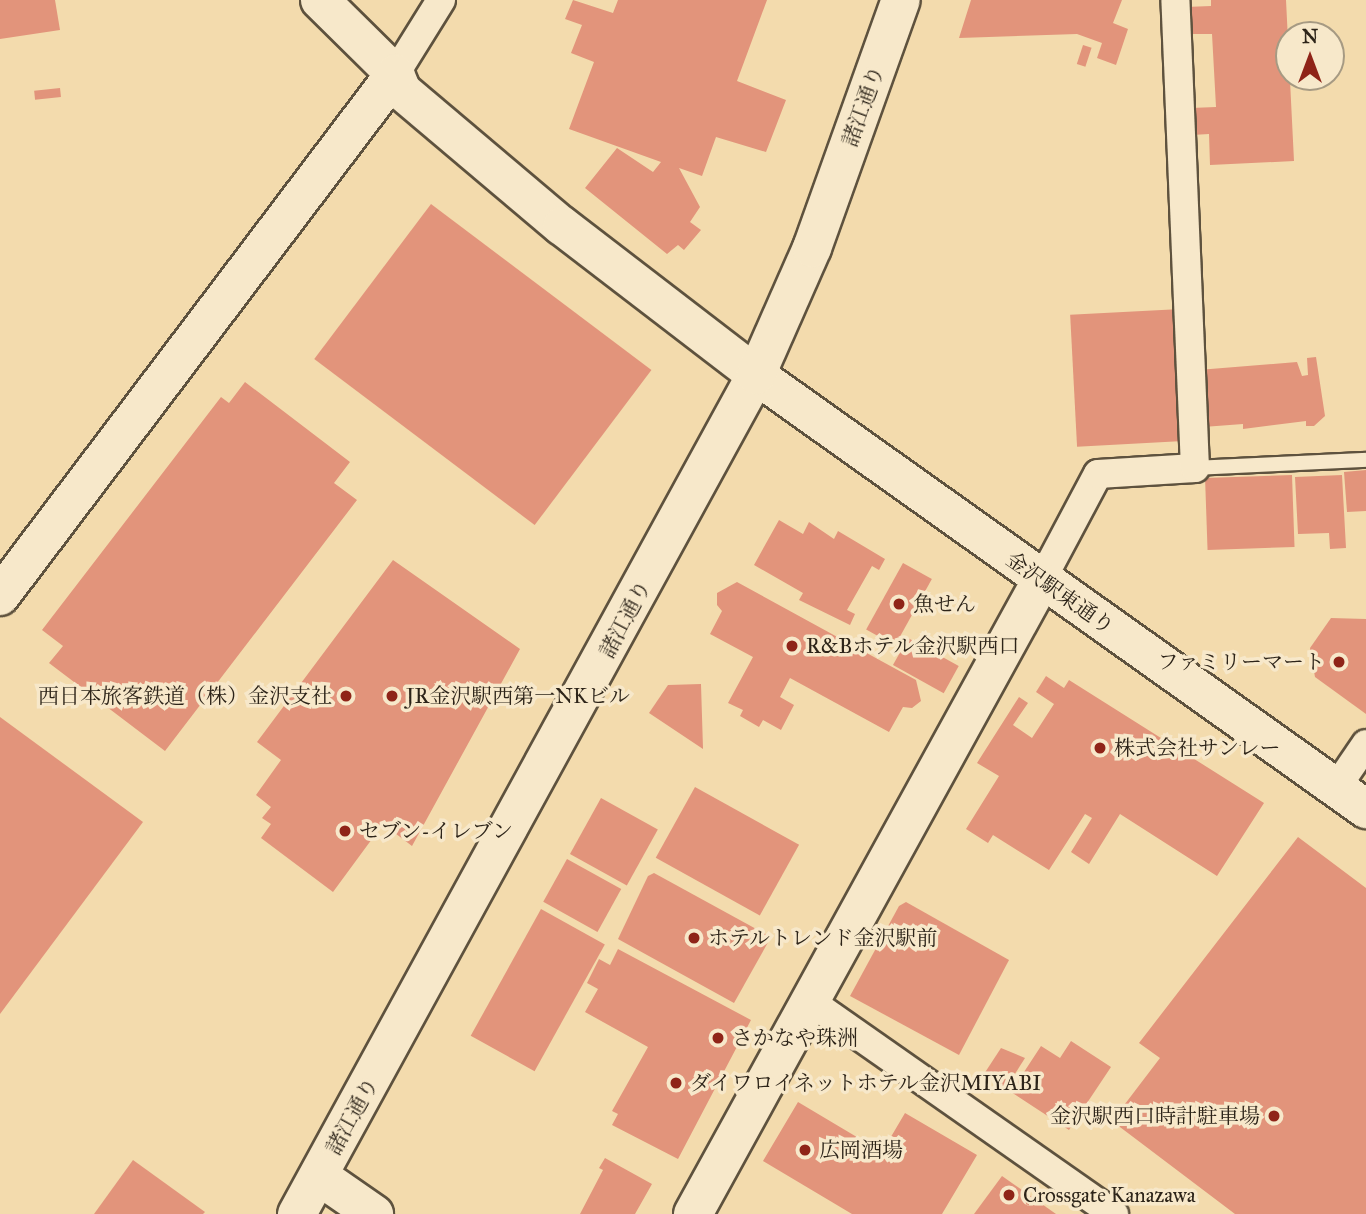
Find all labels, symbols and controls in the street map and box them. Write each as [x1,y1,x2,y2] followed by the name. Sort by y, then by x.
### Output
[1275,21,1345,91] north arrow
[1302,25,1318,48] text: N
[837,62,889,150] street label: 諸江通り
[1001,547,1119,639] street label: 金沢駅東通り
[594,576,656,662] street label: 諸江通り
[913,591,976,617] place label: 魚せん
[891,596,907,612] marker: 魚せん
[806,633,1020,659] place label: R&Bホテル金沢駅西口
[784,638,800,654] marker: R&Bホテル金沢駅西口
[1157,649,1325,675] place label: ファミリーマート
[1331,654,1347,670] marker: ファミリーマート
[38,683,332,709] place label: 西日本旅客鉄道（株）金沢支社
[406,683,630,709] place label: JR金沢駅西第一NKビル
[338,688,354,704] marker: 西日本旅客鉄道（株）金沢支社
[384,688,400,704] marker: JR金沢駅西第一NKビル
[1114,735,1282,761] place label: 株式会社サンレー
[1092,740,1108,756] marker: 株式会社サンレー
[359,818,515,844] place label: セブン-イレブン
[337,823,353,839] marker: セブン-イレブン
[708,925,939,951] place label: ホテルトレンド金沢駅前
[686,930,702,946] marker: ホテルトレンド金沢駅前
[732,1025,858,1051] place label: さかなや珠洲
[710,1030,726,1046] marker: さかなや珠洲
[690,1070,1043,1096] place label: ダイワロイネットホテル金沢MIYABI
[321,1073,383,1159] street label: 諸江通り
[668,1075,684,1091] marker: ダイワロイネットホテル金沢MIYABI
[1050,1103,1260,1129] place label: 金沢駅西口時計駐車場
[1266,1108,1282,1124] marker: 金沢駅西口時計駐車場
[819,1137,903,1163] place label: 広岡酒場
[797,1142,813,1158] marker: 広岡酒場
[1023,1182,1196,1208] place label: Crossgate Kanazawa
[1001,1187,1017,1203] marker: Crossgate Kanazawa

